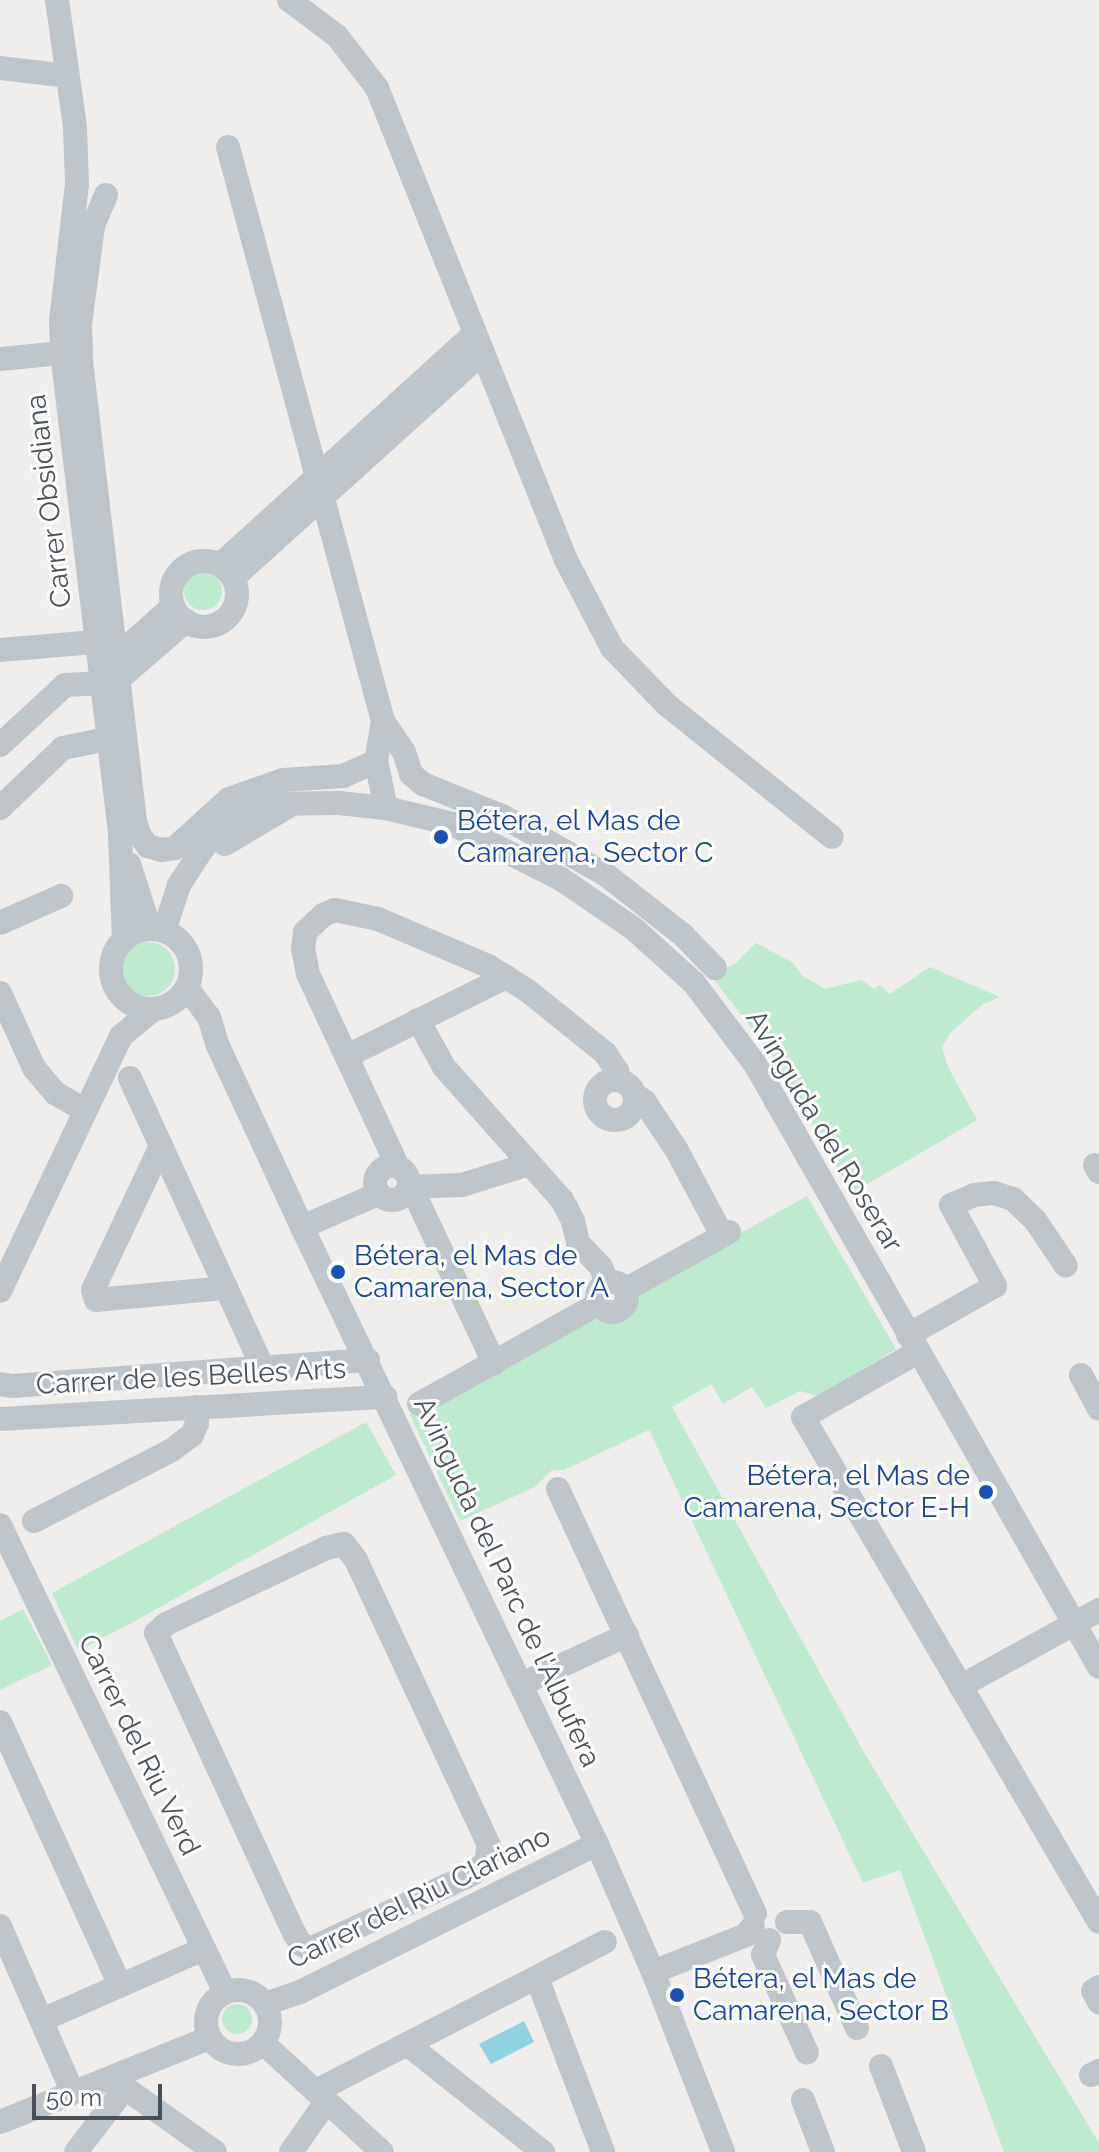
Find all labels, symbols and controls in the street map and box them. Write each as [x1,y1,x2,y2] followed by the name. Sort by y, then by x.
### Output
[19,392,79,610] street label: Carrer Obsidiana
[457,804,714,870] place label: Bétera, el Mas de Camarena, Sector C
[432,828,450,846] marker: Bétera, el Mas de Camarena, Sector C
[738,1004,910,1258] street label: Avinguda del Roserar
[354,1239,611,1305] place label: Bétera, el Mas de Camarena, Sector A
[329,1263,347,1281] marker: Bétera, el Mas de Camarena, Sector A
[34,1352,348,1402] street label: Carrer de les Belles Arts
[406,1391,608,1773] street label: Avinguda del Parc de l'Albufera
[683,1459,970,1525] place label: Bétera, el Mas de Camarena, Sector E-H
[977,1483,995,1501] marker: Bétera, el Mas de Camarena, Sector E-H
[70,1628,208,1862] street label: Carrer del Riu Verd
[281,1819,557,1977] street label: Carrer del Riu Clariano
[693,1962,950,2028] place label: Bétera, el Mas de Camarena, Sector B
[668,1986,686,2004] marker: Bétera, el Mas de Camarena, Sector B
[36,2068,166,2118] scale bar
[46,2083,102,2112] text: 50 m

